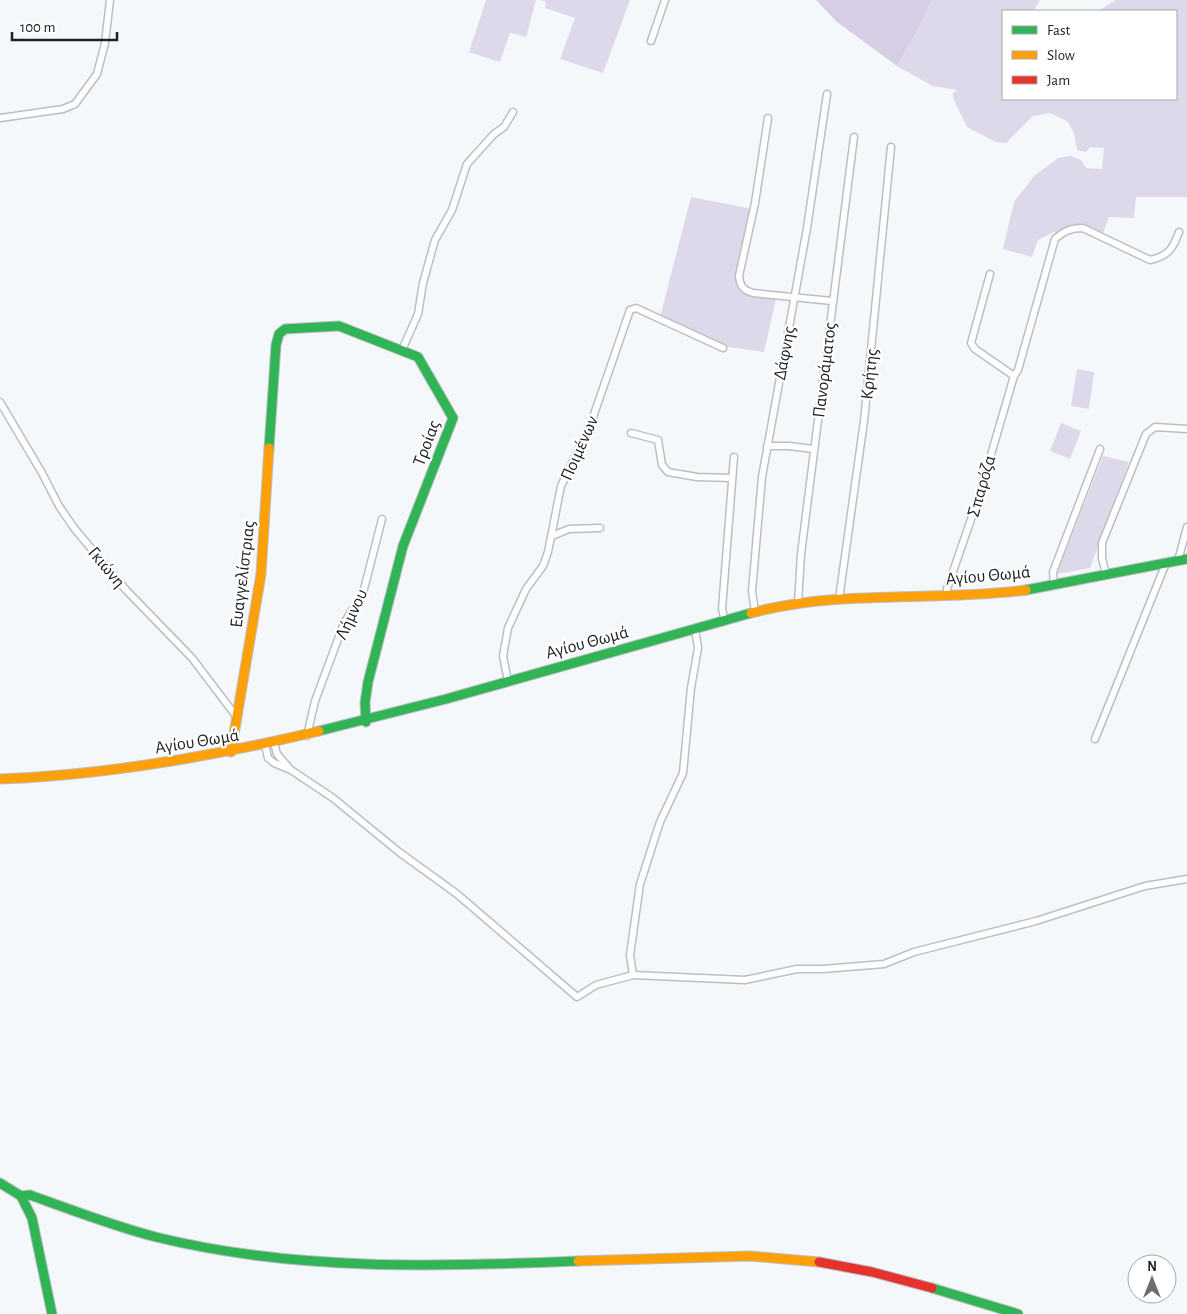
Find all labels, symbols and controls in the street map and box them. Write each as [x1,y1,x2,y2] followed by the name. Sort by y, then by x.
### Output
[12,10,118,42] scale bar
[1002,10,1177,100] legend
[20,20,55,35] text: 100 m
[1047,23,1071,38] text: Fast
[1047,48,1075,63] text: Slow
[1047,73,1070,88] text: Jam
[810,321,840,419] street label: Πανοράματος
[771,325,799,382] street label: Δάφνης
[858,348,882,400] street label: Κρήτης
[558,413,602,483] street label: Ποιμένων
[409,418,444,469] street label: Τροίας
[965,453,999,519] street label: Σπαρόζα
[227,519,258,629] street label: Ευαγγελίστριας
[84,544,128,592] street label: Γκιώνη
[945,562,1031,589] street label: Αγίου Θωμά
[332,586,371,643] street label: Λήμνου
[544,622,631,663] street label: Αγίου Θωμά
[154,725,240,758] street label: Αγίου Θωμά
[1127,1254,1177,1304] north arrow
[1147,1260,1157,1274] text: N

